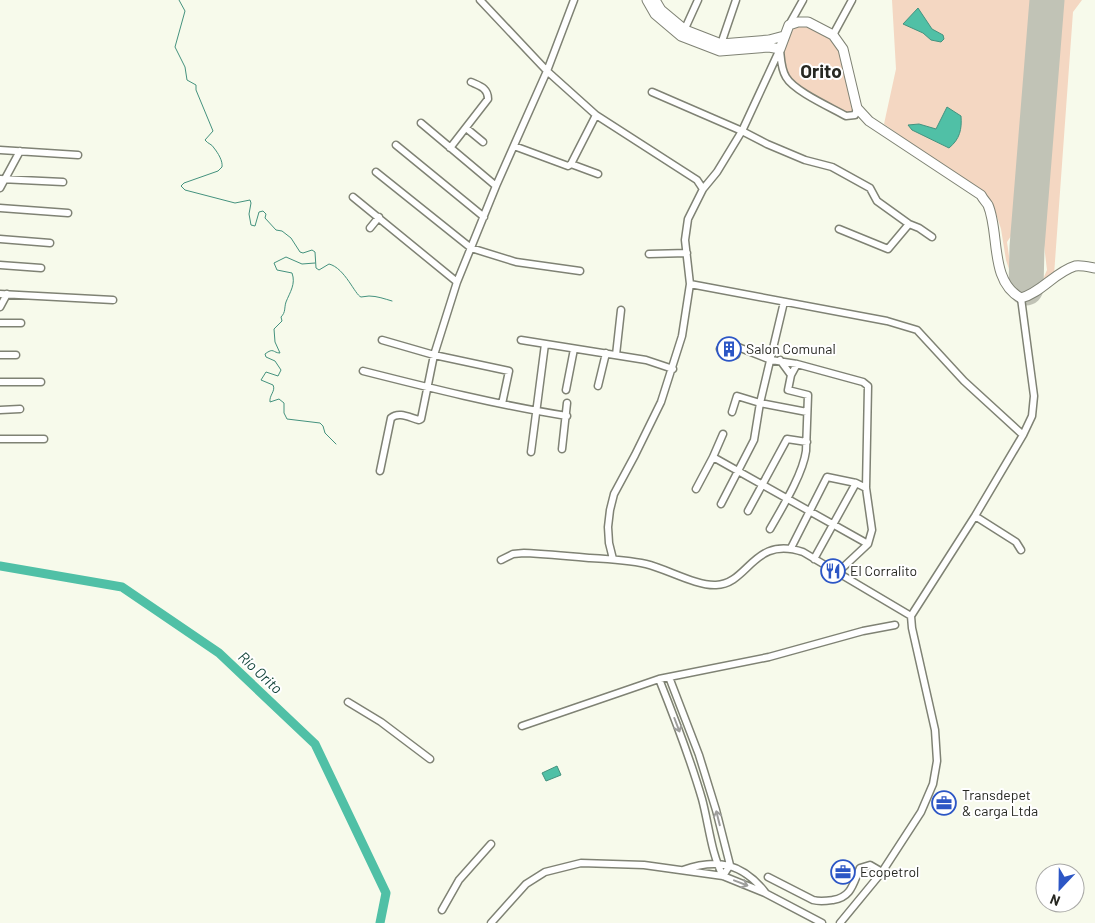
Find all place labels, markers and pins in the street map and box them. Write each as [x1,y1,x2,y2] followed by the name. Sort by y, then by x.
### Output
[716,336,742,362] building icon: Salon Comunal
[746,340,836,357] place label: Salon Comunal
[820,558,846,584] restaurant icon: El Corralito
[850,562,917,579] place label: El Corralito
[962,786,1038,819] place label: Transdepet & carga Ltda
[931,790,957,816] office icon: Transdepet & carga Ltda
[830,859,856,885] office icon: Ecopetrol
[860,863,919,880] place label: Ecopetrol

